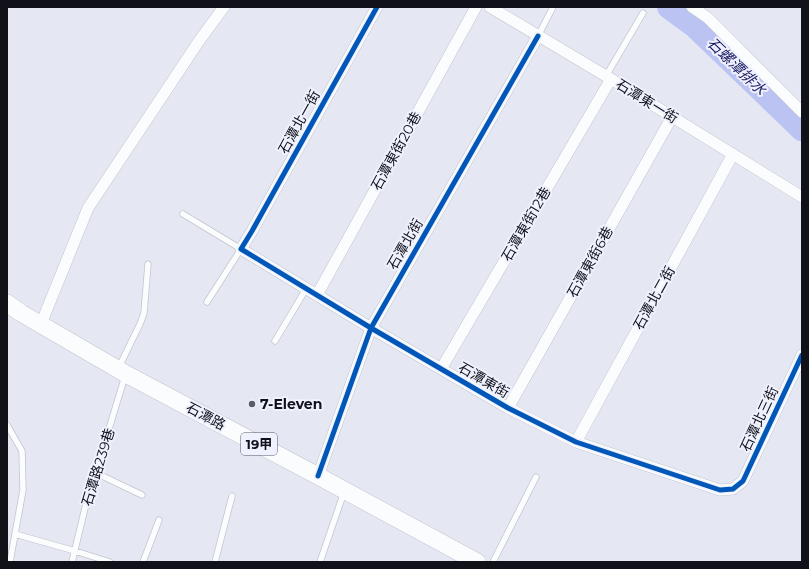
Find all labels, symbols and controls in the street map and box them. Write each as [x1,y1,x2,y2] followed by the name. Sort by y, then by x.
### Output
[703,33,771,100] water label: 石螺潭排水
[613,75,681,127] street label: 石潭東一街
[274,87,324,157] street label: 石潭北一街
[367,109,425,193] street label: 石潭東街20巷
[497,184,555,264] street label: 石潭東街12巷
[383,215,427,273] street label: 石潭北街
[563,223,617,301] street label: 石潭東街6巷
[629,263,679,333] street label: 石潭北二街
[455,358,513,402] street label: 石潭東街
[736,383,782,455] street label: 石潭北三街
[260,395,322,413] place label: 7-Eleven
[183,398,229,434] street label: 石潭路
[247,399,257,409] marker: 7-Eleven
[78,426,118,508] street label: 石潭路239巷
[241,433,277,455] road number: 19甲

